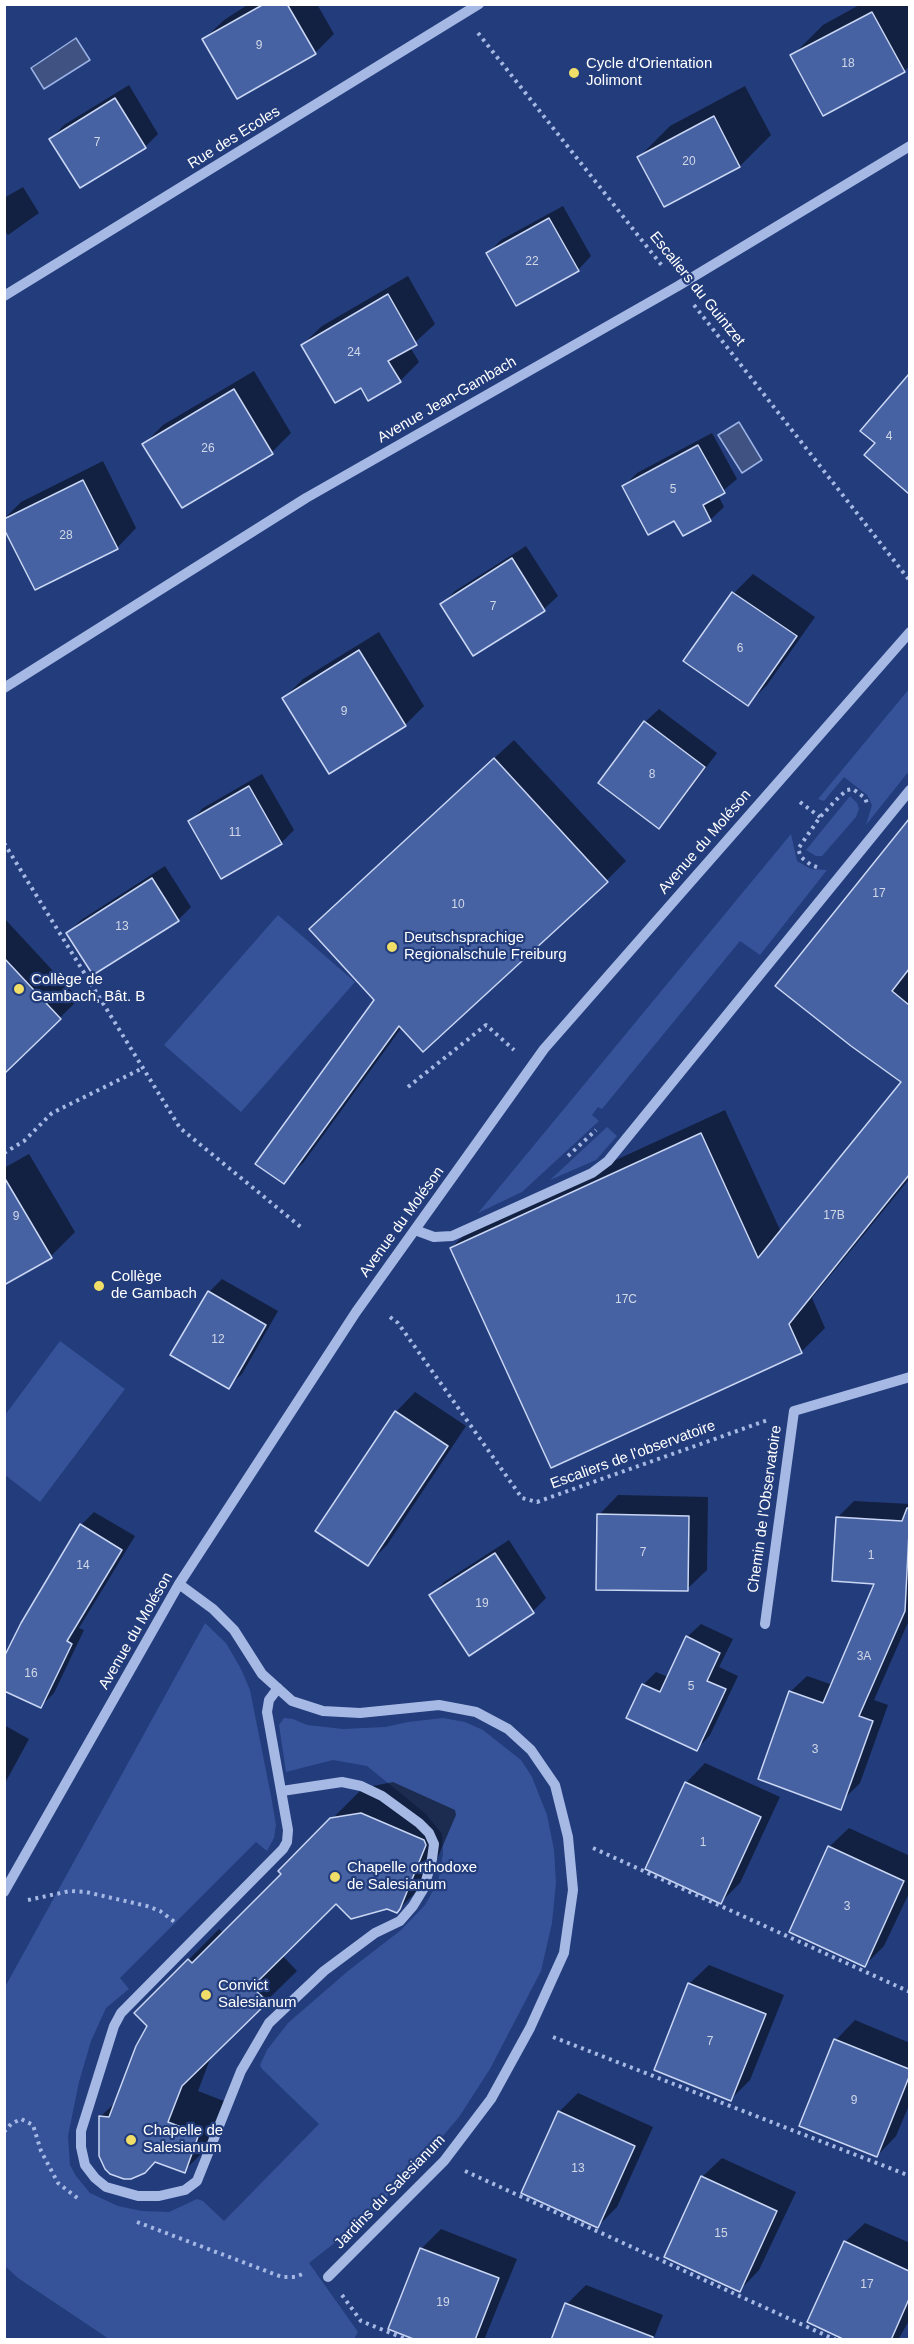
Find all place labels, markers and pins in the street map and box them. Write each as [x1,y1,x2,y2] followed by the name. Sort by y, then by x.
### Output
[586,55,712,90] place label: Cycle d'Orientation Jolimont
[567,66,581,80] marker: Cycle d'Orientation Jolimont
[404,929,567,964] place label: Deutschsprachige Regionalschule Freiburg
[385,940,399,954] marker: Deutschsprachige Regionalschule Freiburg
[31,971,145,1006] place label: Collège de Gambach, Bât. B
[12,982,26,996] marker: Collège de Gambach, Bât. B
[111,1268,197,1303] place label: Collège de Gambach
[92,1279,106,1293] marker: Collège de Gambach
[347,1859,477,1894] place label: Chapelle orthodoxe de Salesianum
[328,1870,342,1884] marker: Chapelle orthodoxe de Salesianum
[218,1977,296,2012] place label: Convict Salesianum
[199,1988,213,2002] marker: Convict Salesianum
[143,2122,223,2157] place label: Chapelle de Salesianum
[124,2133,138,2147] marker: Chapelle de Salesianum

